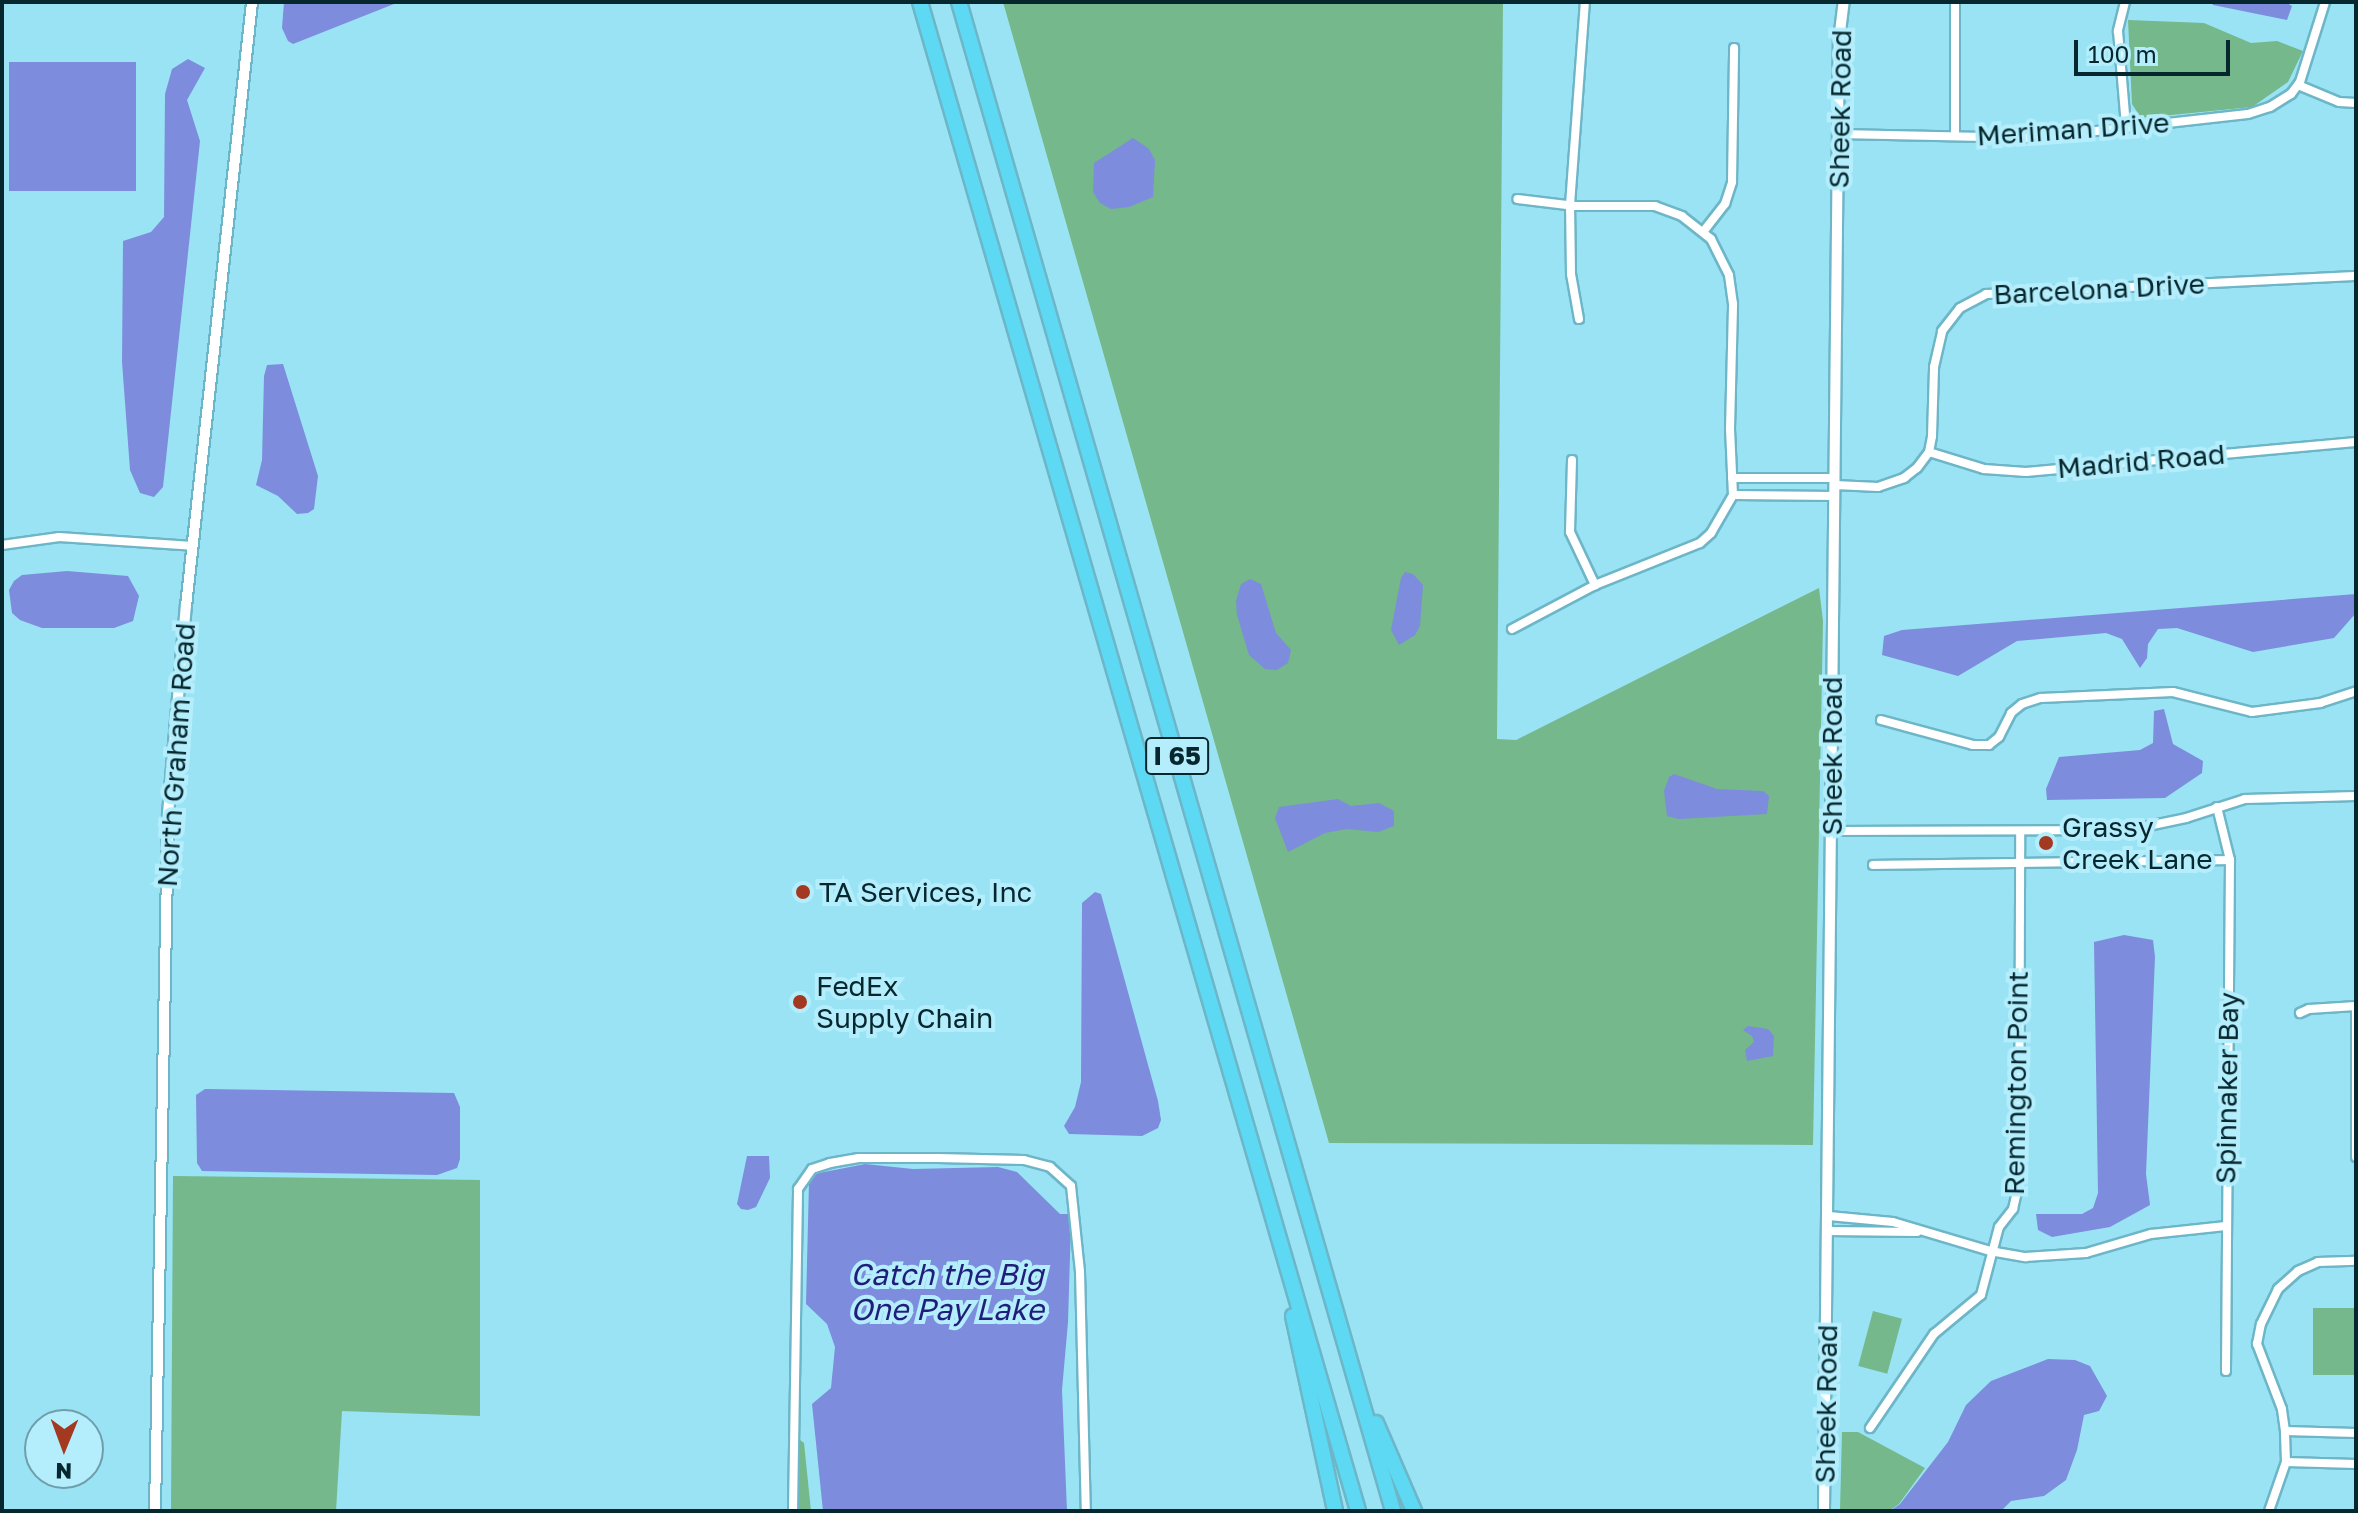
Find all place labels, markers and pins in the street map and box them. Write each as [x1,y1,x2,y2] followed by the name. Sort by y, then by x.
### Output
[2062,810,2212,876] place label: Grassy Creek Lane
[2037,834,2055,852] marker: Grassy Creek Lane
[819,875,1032,909] place label: TA Services, Inc
[794,883,812,901] marker: TA Services, Inc
[816,969,993,1035] place label: FedEx Supply Chain
[791,993,809,1011] marker: FedEx Supply Chain

